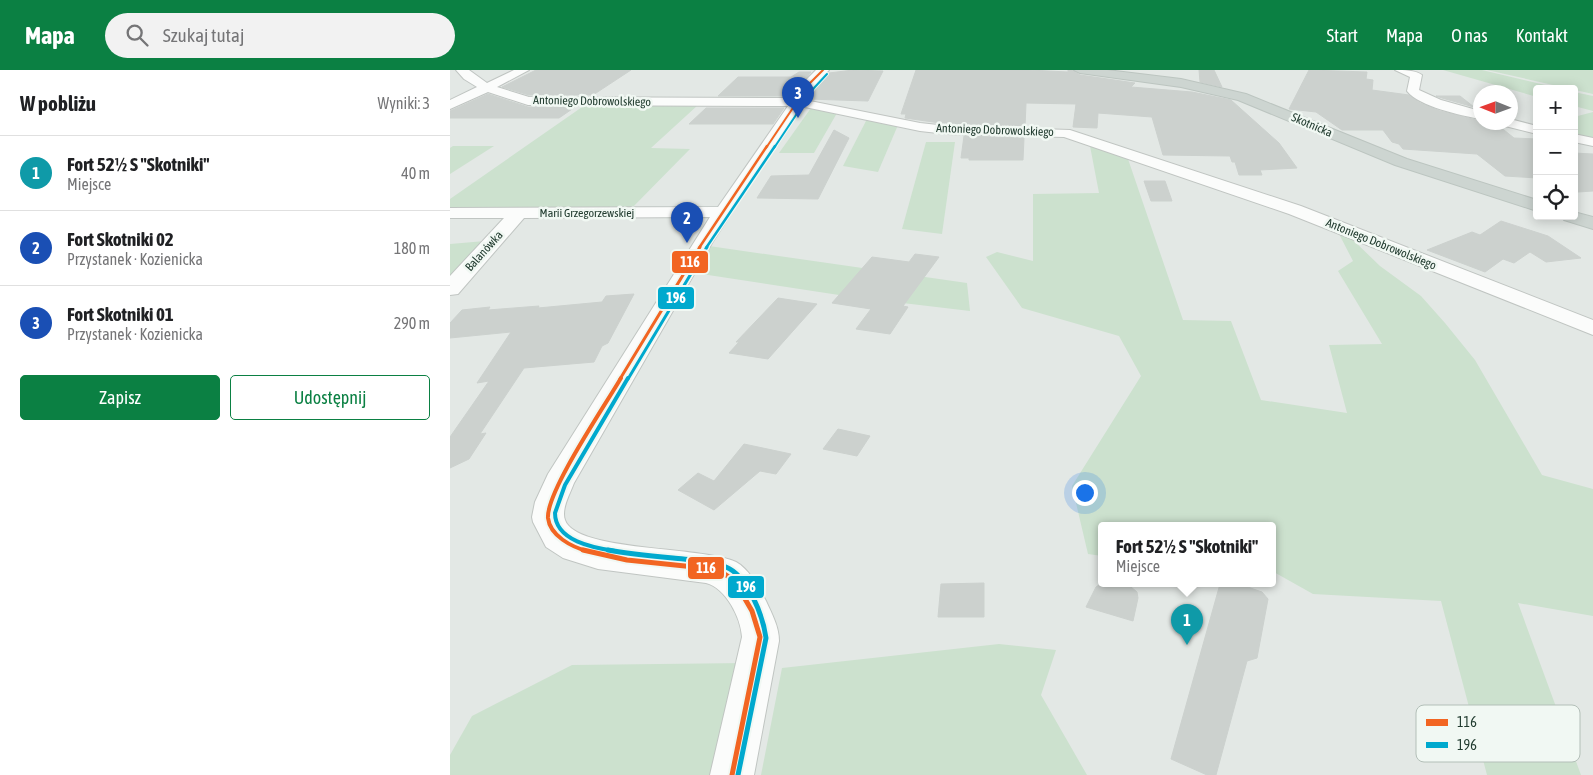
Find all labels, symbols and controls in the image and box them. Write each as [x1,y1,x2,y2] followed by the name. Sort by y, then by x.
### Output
[105,13,455,58] search box
[123,21,151,49] icon: search
[25,22,75,49] text: Mapa
[163,24,244,46] text: Szukaj tutaj
[1326,25,1358,46] text: Start
[1386,25,1423,46] text: Mapa
[1451,25,1488,46] text: O nas
[1516,25,1568,46] text: Kontakt
[782,77,814,118] pin: 3
[1473,85,1518,130] north arrow
[1533,85,1578,220] map controls
[1533,85,1578,130] button: +
[20,91,96,115] text: W pobliżu
[533,93,651,109] street label: Antoniego Dobrowolskiego
[378,94,430,112] text: Wyniki: 3
[1289,110,1335,140] street label: Skotnicka
[936,121,1054,139] street label: Antoniego Dobrowolskiego
[1533,130,1578,175] button: −
[67,153,209,175] text: Fort 52½ S "Skotniki"
[32,164,40,182] text: 1
[401,164,430,182] text: 40 m
[67,175,111,193] text: Miejsce
[1533,175,1578,220] button: locate
[671,202,703,243] pin: 2
[540,206,634,220] street label: Marii Grzegorzewskiej
[1324,215,1439,273] street label: Antoniego Dobrowolskiego
[67,228,174,250] text: Fort Skotniki 02
[462,228,506,274] street label: Balanówka
[32,239,40,257] text: 2
[394,239,430,257] text: 180 m
[67,250,203,268] text: Przystanek · Kozienicka
[671,250,709,274] line badge: 116
[680,254,700,270] text: 116
[657,286,695,310] line badge: 196
[666,290,686,306] text: 196
[67,303,174,325] text: Fort Skotniki 01
[32,314,40,332] text: 3
[394,314,430,332] text: 290 m
[67,325,203,343] text: Przystanek · Kozienicka
[20,375,220,420] button: Zapisz
[230,375,430,420] button: Udostępnij
[1072,480,1098,506] your location
[1098,522,1276,587] popup
[1116,535,1258,557] text: Fort 52½ S "Skotniki"
[687,556,725,580] line badge: 116
[1116,557,1160,575] text: Miejsce
[696,560,716,576] text: 116
[727,575,765,599] line badge: 196
[736,579,756,595] text: 196
[1171,604,1203,645] pin: 1
[1416,705,1580,762] legend
[1457,714,1477,730] text: 116
[1457,737,1477,753] text: 196

